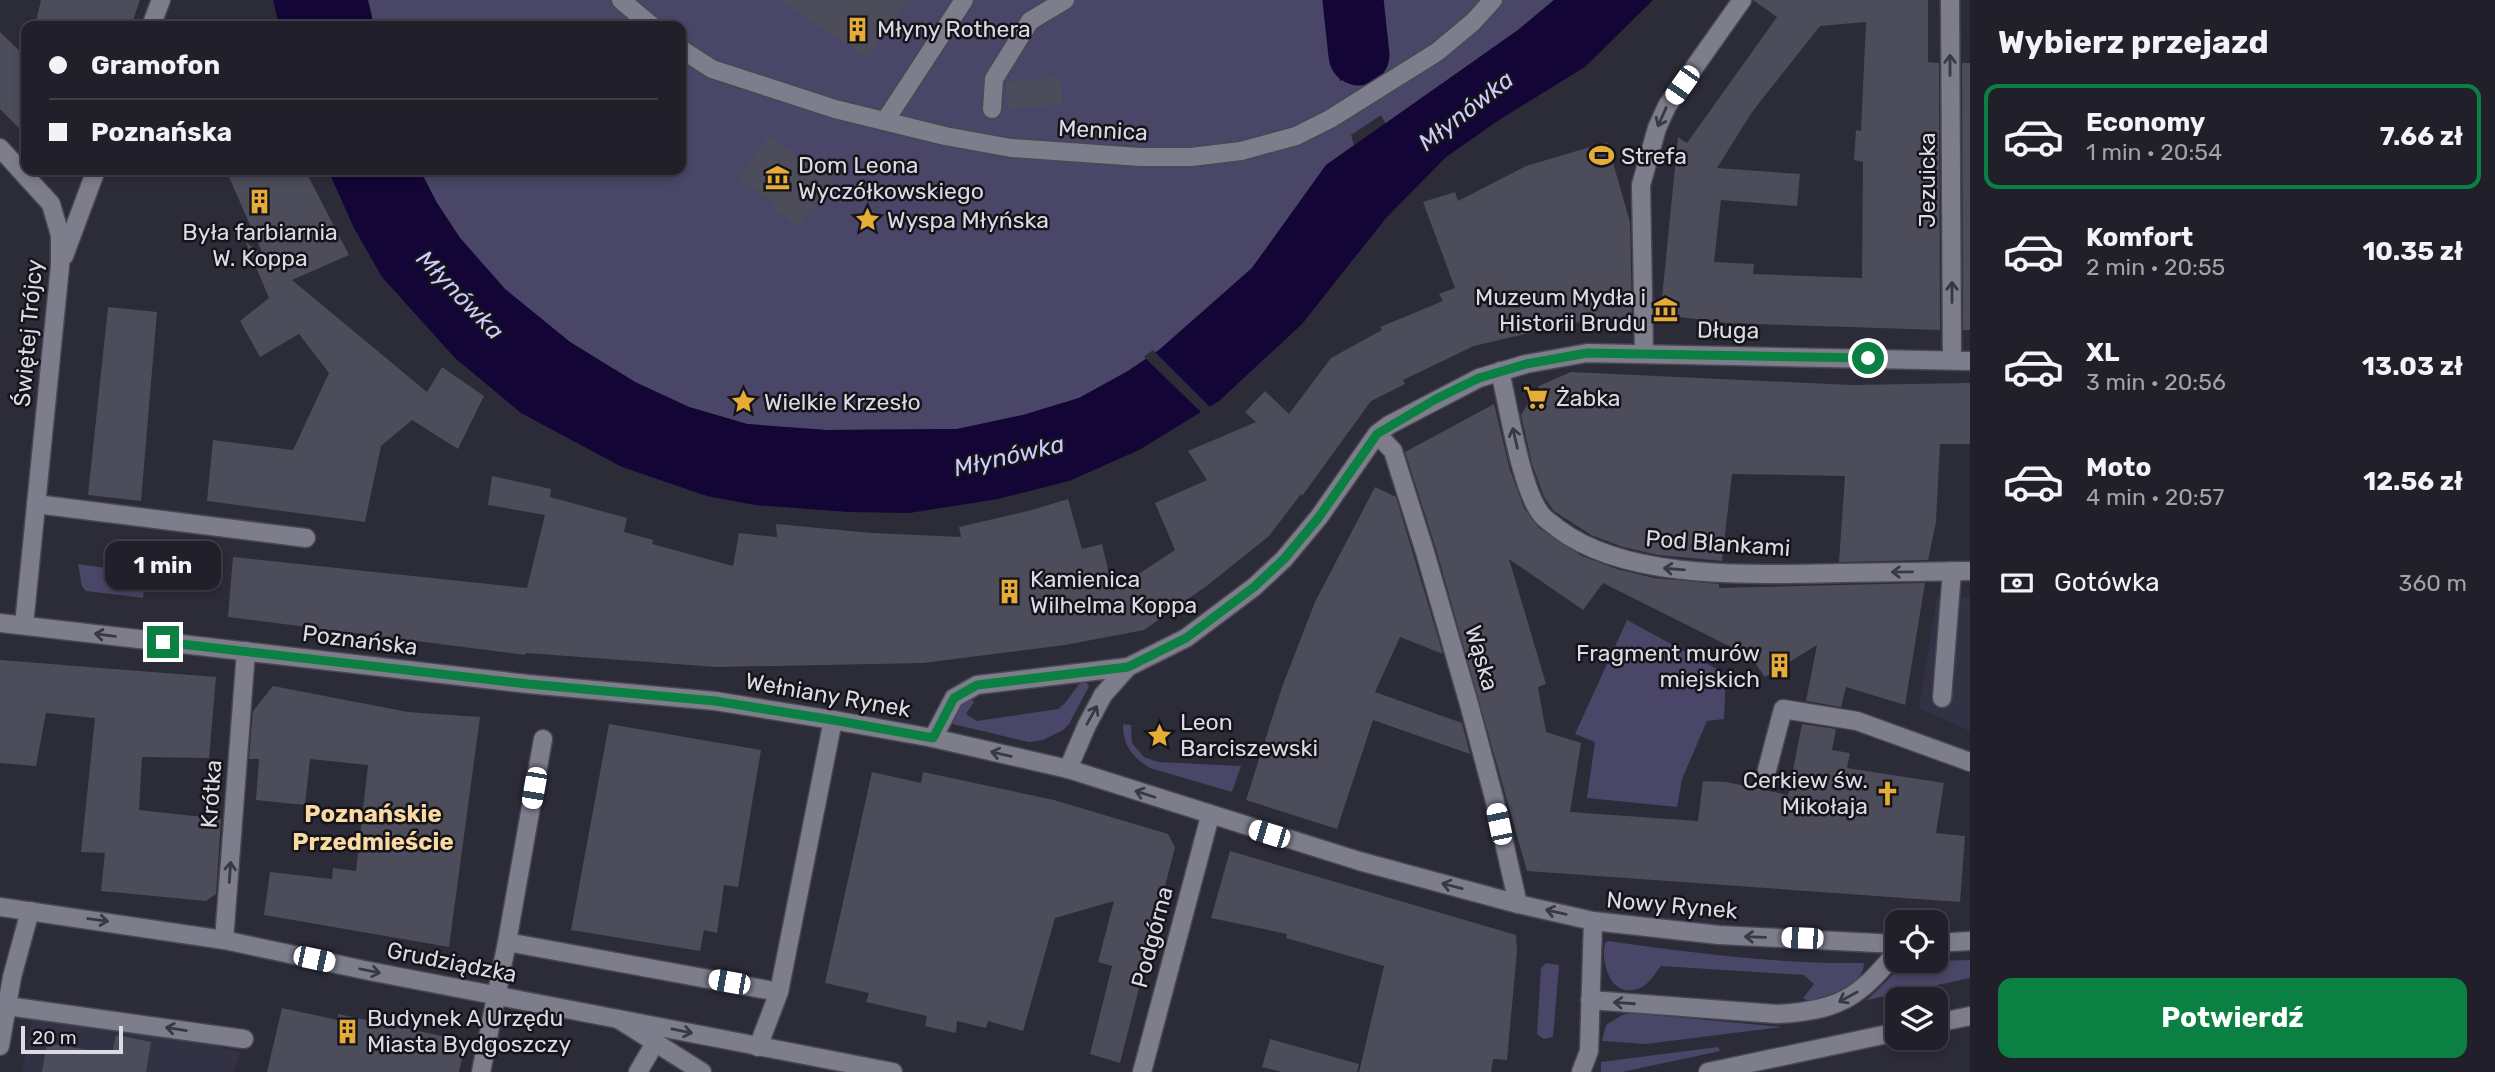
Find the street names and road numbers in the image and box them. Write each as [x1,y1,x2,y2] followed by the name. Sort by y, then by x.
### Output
[1057,114,1149,146] street label: Mennica
[1913,132,1941,228] street label: Jezuicka
[8,258,48,408] street label: Świętej Trójcy
[1697,315,1759,345] street label: Długa
[1645,524,1791,562] street label: Pod Blankami
[301,619,419,661] street label: Poznańska
[1459,622,1505,694] street label: Wąska
[743,667,913,723] street label: Wełniany Rynek
[195,759,227,829] street label: Krótka
[1125,883,1179,991] street label: Podgórna
[1605,885,1739,925] street label: Nowy Rynek
[385,936,519,988] street label: Grudziądzka

